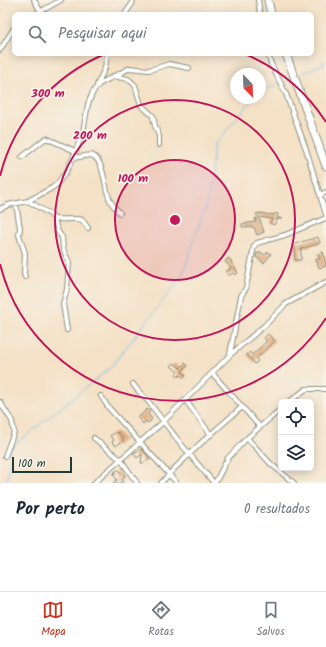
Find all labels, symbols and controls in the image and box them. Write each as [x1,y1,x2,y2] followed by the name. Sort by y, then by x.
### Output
[12,12,314,56] search box
[58,22,147,46] text: Pesquisar aqui
[26,23,48,45] icon: search
[230,68,266,104] north arrow
[30,84,65,103] text: 300 m
[73,126,107,145] text: 200 m
[118,169,148,188] text: 100 m
[168,213,182,227] centre of rings
[278,399,314,471] map controls
[278,399,314,435] button: locate
[278,435,314,471] button: layers
[12,455,72,474] scale bar
[18,455,46,473] text: 100 m
[16,496,85,523] text: Por perto
[244,499,310,520] text: 0 resultados
[41,599,66,641] tab: Mapa
[148,599,174,641] tab: Rotas
[257,599,285,641] tab: Salvos

